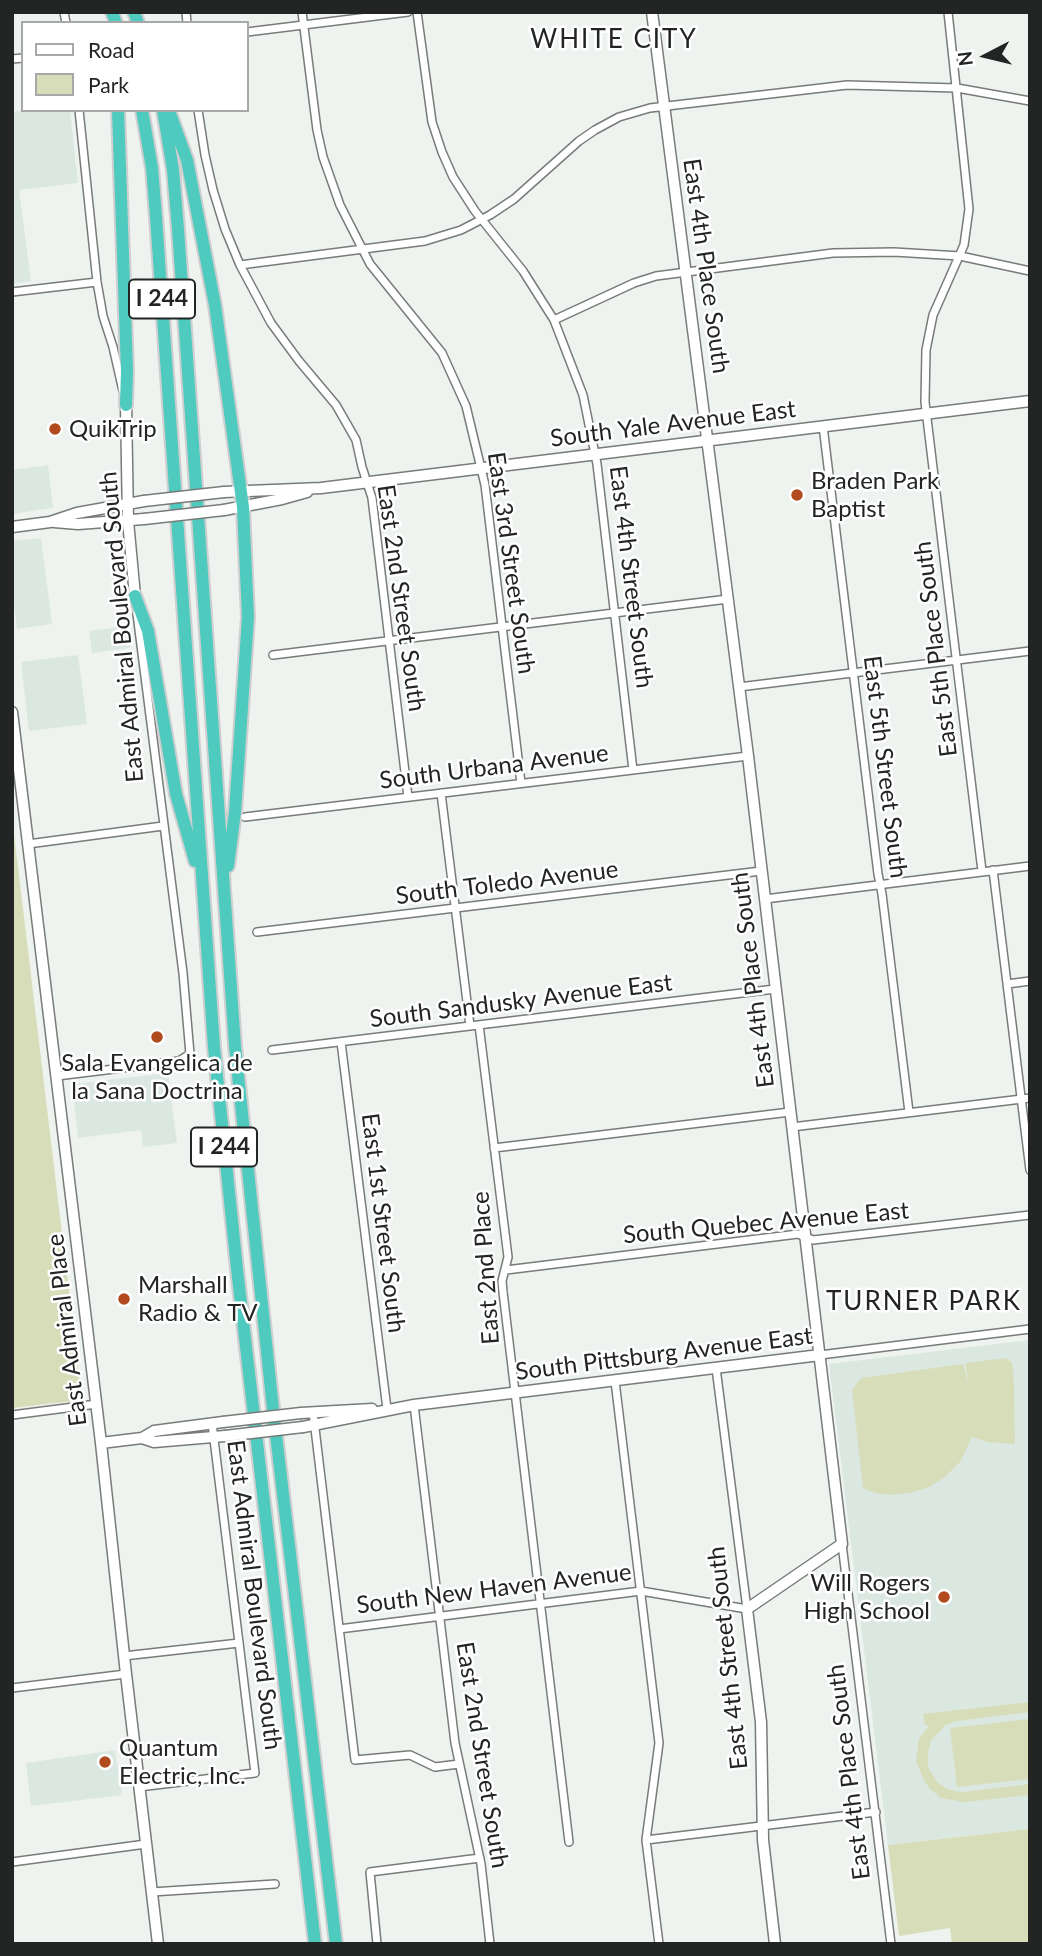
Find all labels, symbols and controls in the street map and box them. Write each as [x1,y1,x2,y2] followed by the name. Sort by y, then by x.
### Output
[21,21,248,112] legend
[951,21,1021,91] north arrow
[532,24,696,56] district label: WHITE CITY
[88,37,135,62] text: Road
[952,50,977,67] text: N
[88,72,129,97] text: Park
[677,157,735,375] street label: East 4th Place South
[129,280,195,318] road number: I 244
[549,395,797,453] street label: South Yale Avenue East
[69,415,157,443] place label: QuikTrip
[47,421,63,437] marker: QuikTrip
[481,450,541,676] street label: East 3rd Street South
[603,464,659,690] street label: East 4th Street South
[811,467,939,523] place label: Braden Park Baptist
[94,470,150,784] street label: East Admiral Boulevard South
[371,483,431,713] street label: East 2nd Street South
[789,487,805,503] marker: Braden Park Baptist
[908,540,964,758] street label: East 5th Place South
[857,654,913,880] street label: East 5th Street South
[378,739,610,795] street label: South Urbana Avenue
[394,855,620,911] street label: South Toledo Avenue
[725,871,781,1089] street label: East 4th Place South
[368,968,674,1034] street label: South Sandusky Avenue East
[149,1029,165,1045] marker: Sala Evangelica de la Sana Doctrina
[61,1049,253,1105] place label: Sala Evangelica de la Sana Doctrina
[355,1112,411,1334] street label: East 1st Street South
[191,1128,257,1166] road number: I 244
[466,1190,506,1346] street label: East 2nd Place
[622,1196,910,1250] street label: South Quebec Avenue East
[41,1232,93,1428] street label: East Admiral Place
[138,1271,257,1327] place label: Marshall Radio & TV
[827,1286,1021,1318] district label: TURNER PARK
[116,1291,132,1307] marker: Marshall Radio & TV
[514,1321,814,1387] street label: South Pittsburg Avenue East
[221,1438,287,1752] street label: East Admiral Boulevard South
[702,1545,754,1771] street label: East 4th Street South
[355,1558,633,1620] street label: South New Haven Avenue
[803,1569,930,1625] place label: Will Rogers High School
[936,1589,952,1605] marker: Will Rogers High School
[450,1640,514,1870] street label: East 2nd Street South
[821,1663,877,1881] street label: East 4th Place South
[119,1734,246,1790] place label: Quantum Electric, Inc.
[97,1754,113,1770] marker: Quantum Electric, Inc.

